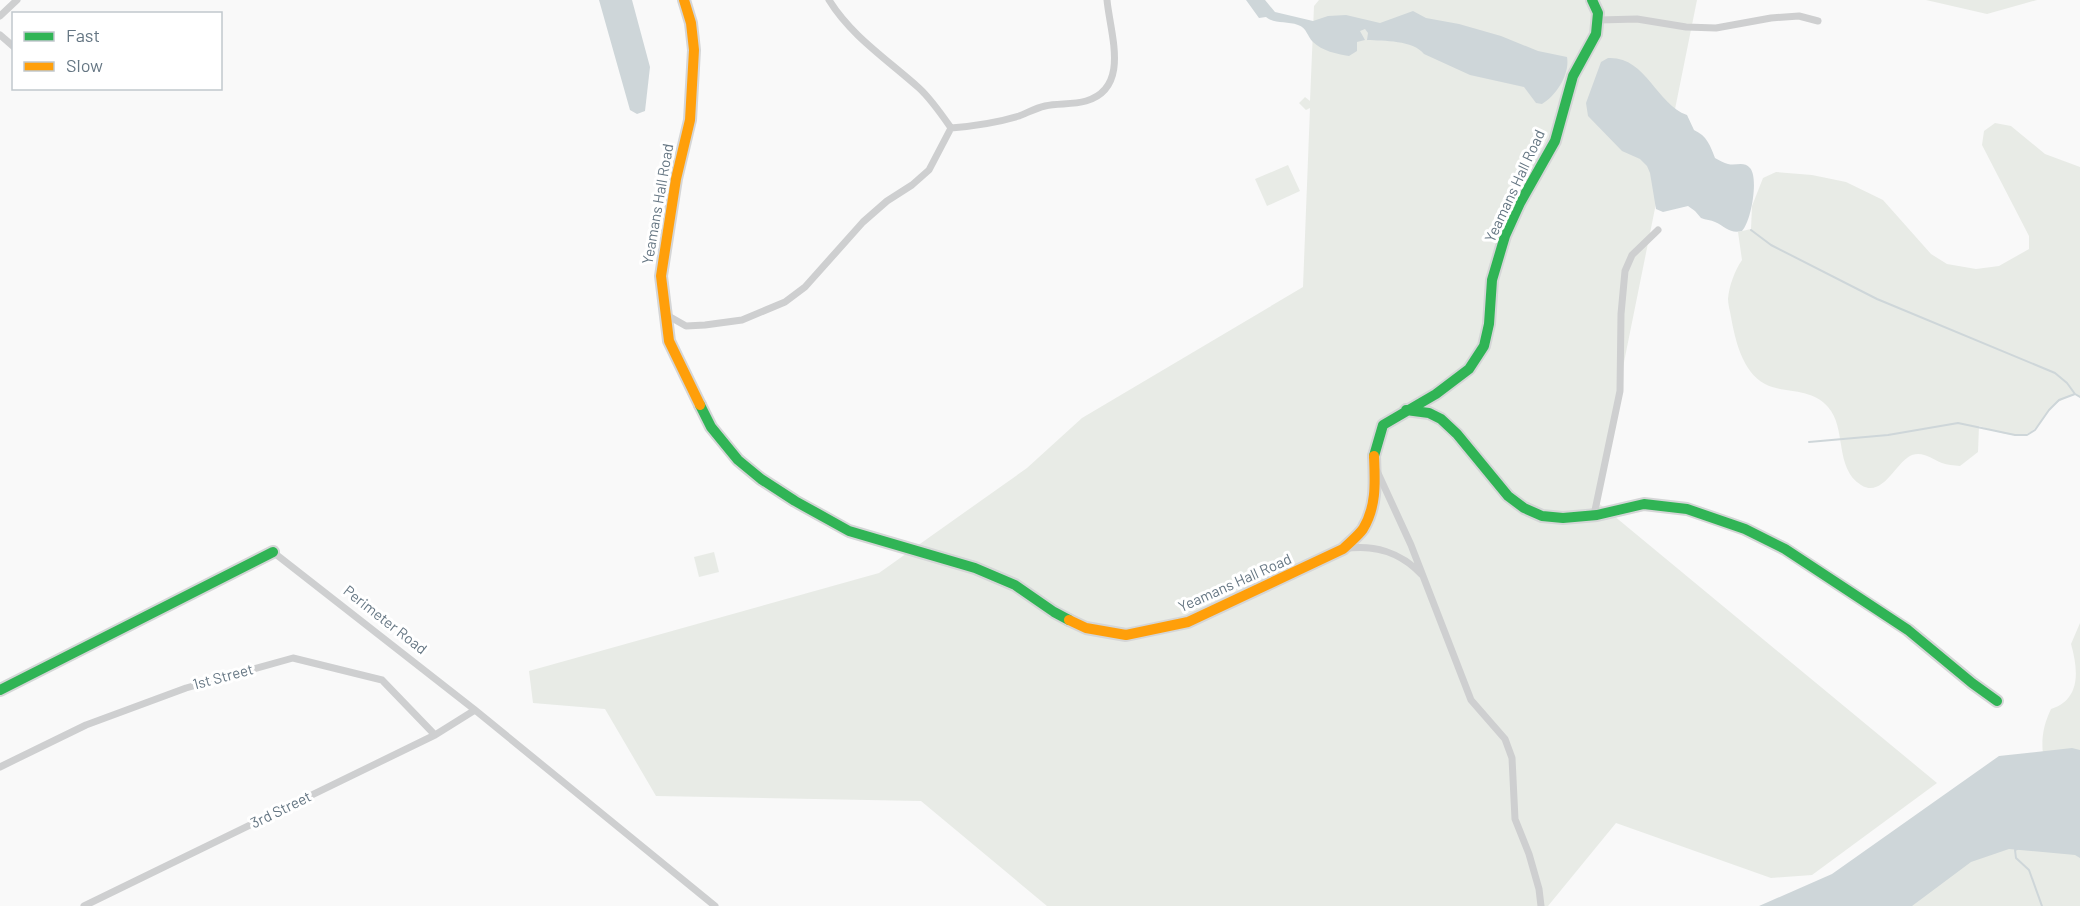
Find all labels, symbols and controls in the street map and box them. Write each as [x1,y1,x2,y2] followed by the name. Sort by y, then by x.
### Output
[12,12,222,90] legend
[66,24,100,46] text: Fast
[66,54,103,76] text: Slow
[1480,126,1548,245] street label: Yeamans Hall Road
[638,142,676,266] street label: Yeamans Hall Road
[1175,549,1294,615] street label: Yeamans Hall Road
[340,581,431,657] street label: Perimeter Road
[191,659,255,693] street label: 1st Street
[247,787,314,831] street label: 3rd Street

